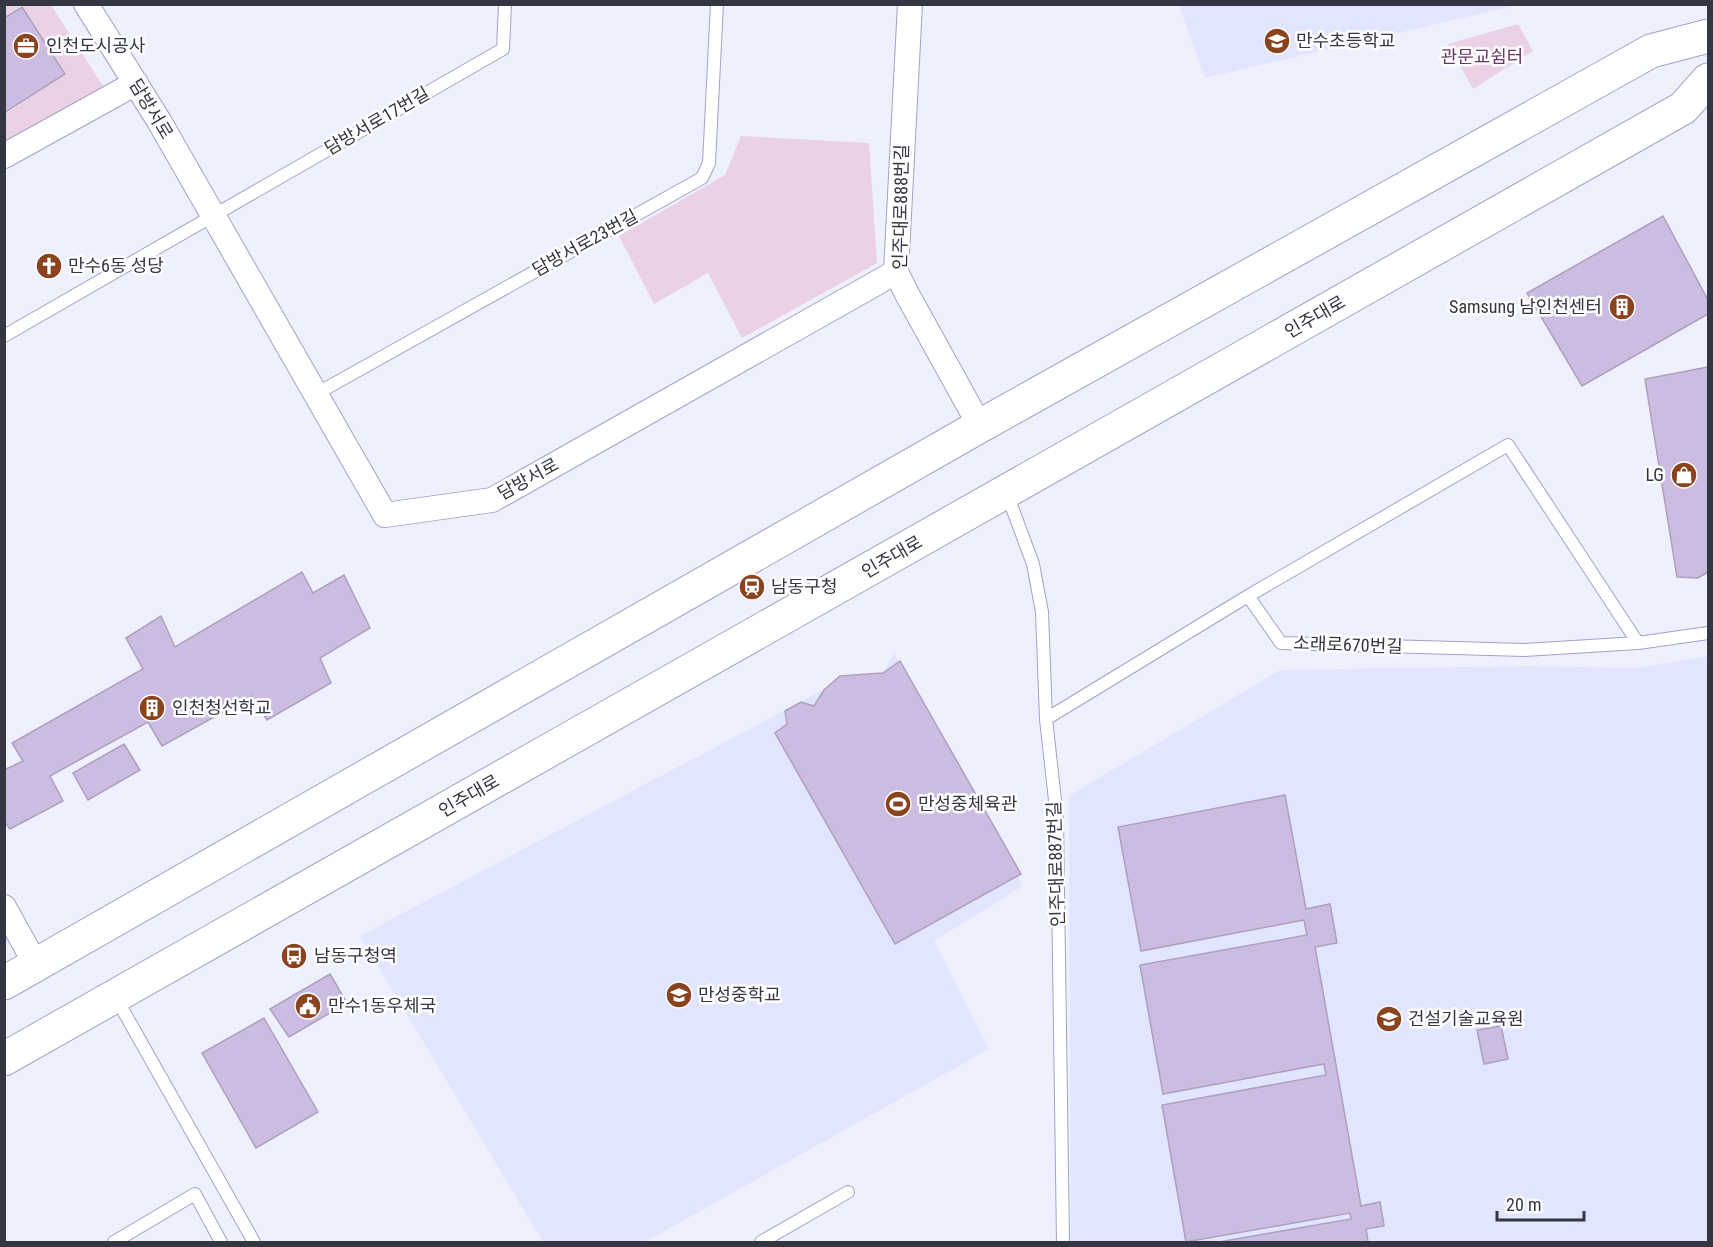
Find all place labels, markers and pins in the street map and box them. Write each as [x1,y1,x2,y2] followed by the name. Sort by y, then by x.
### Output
[1262,26,1292,56] school or university icon: 만수초등학교
[1296,30,1395,51] place label: 만수초등학교
[11,31,41,61] office icon: 인천도시공사
[46,35,146,56] place label: 인천도시공사
[34,251,64,281] church icon: 만수6동 성당
[68,255,164,276] place label: 만수6동 성당
[1607,292,1637,322] building icon: Samsung 남인천센터
[1449,296,1602,317] place label: Samsung 남인천센터
[1669,460,1699,490] shop icon: LG
[1645,464,1664,485] place label: LG
[737,572,767,602] station icon: 남동구청
[771,576,837,597] place label: 남동구청
[137,693,167,723] building icon: 인천청선학교
[172,697,271,718] place label: 인천청선학교
[883,789,913,819] sports icon: 만성중체육관
[918,793,1018,814] place label: 만성중체육관
[279,941,309,971] bus stop icon: 남동구청역
[314,945,397,966] place label: 남동구청역
[664,980,694,1010] school or university icon: 만성중학교
[698,984,781,1005] place label: 만성중학교
[293,991,323,1021] public building icon: 만수1동우체국
[328,995,436,1016] place label: 만수1동우체국
[1374,1004,1404,1034] school or university icon: 건설기술교육원
[1408,1008,1524,1029] place label: 건설기술교육원

